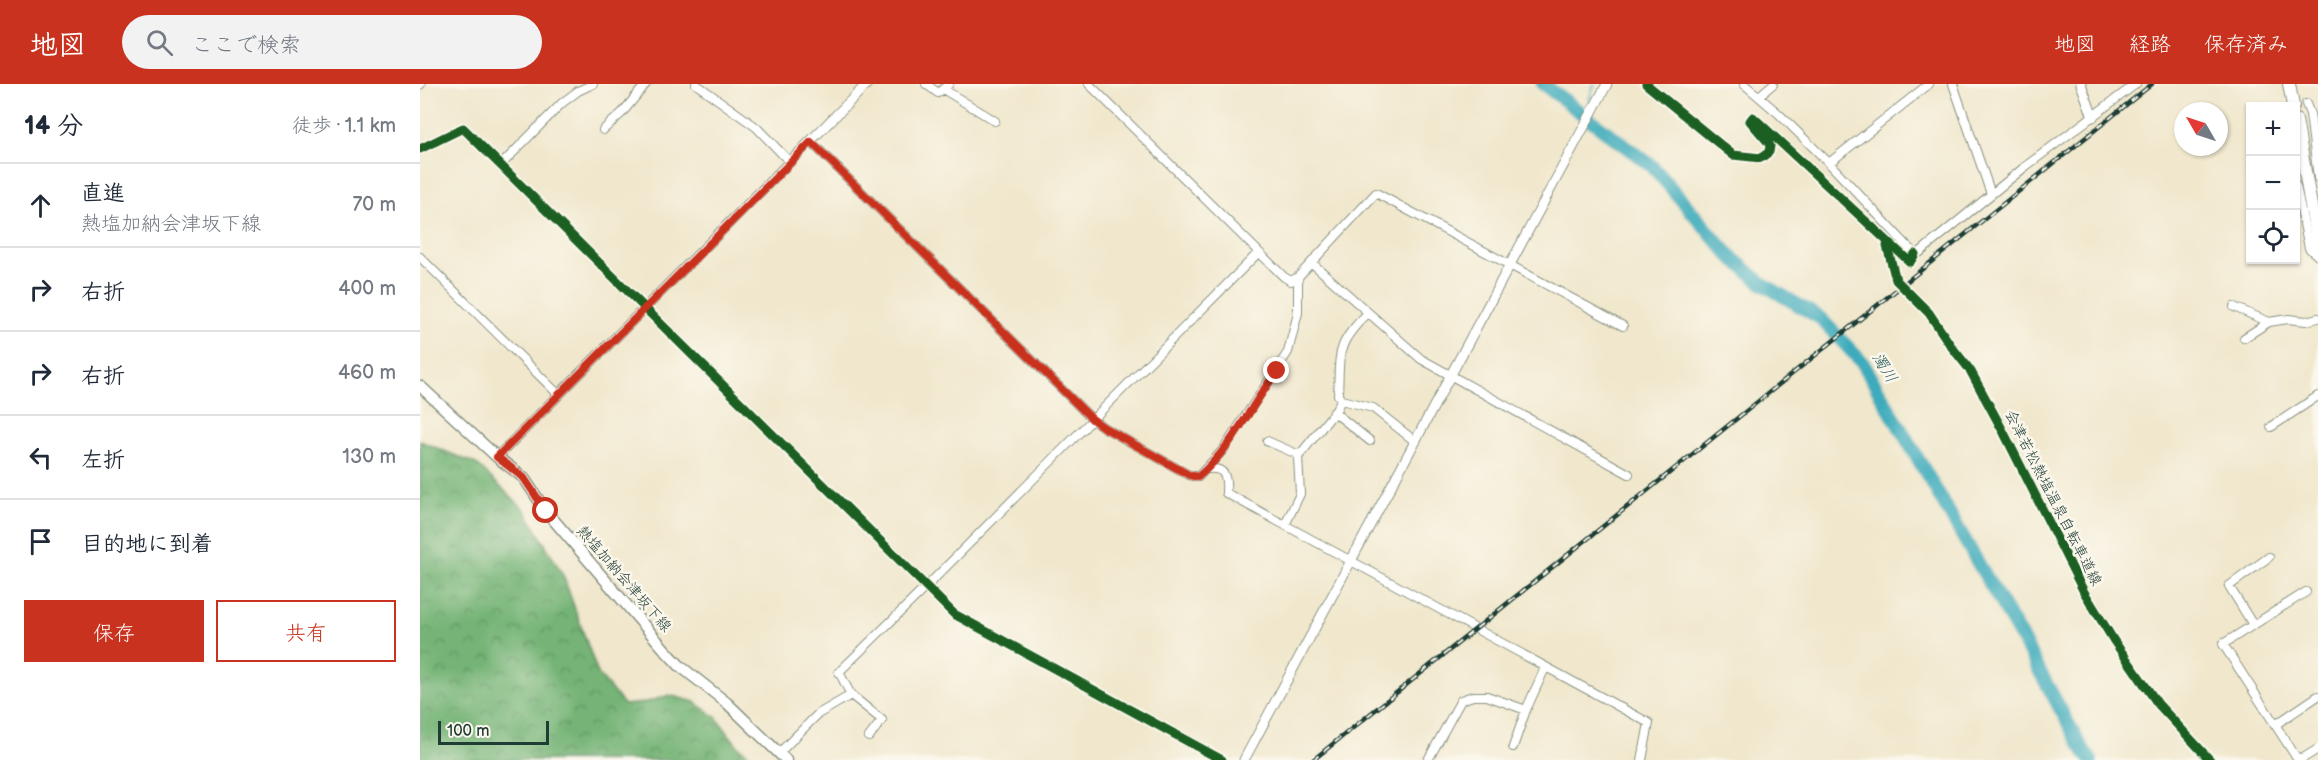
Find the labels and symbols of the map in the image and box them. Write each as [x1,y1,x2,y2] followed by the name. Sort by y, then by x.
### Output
[2174,102,2228,156] north arrow
[1867,349,1901,387] water label: 濁川
[1263,357,1289,383] route end
[2000,407,2106,589] street label: 会津若松熱塩温泉自転車道線
[532,497,558,523] route start
[573,522,675,636] street label: 熱塩加納会津坂下線
[438,718,549,746] scale bar

